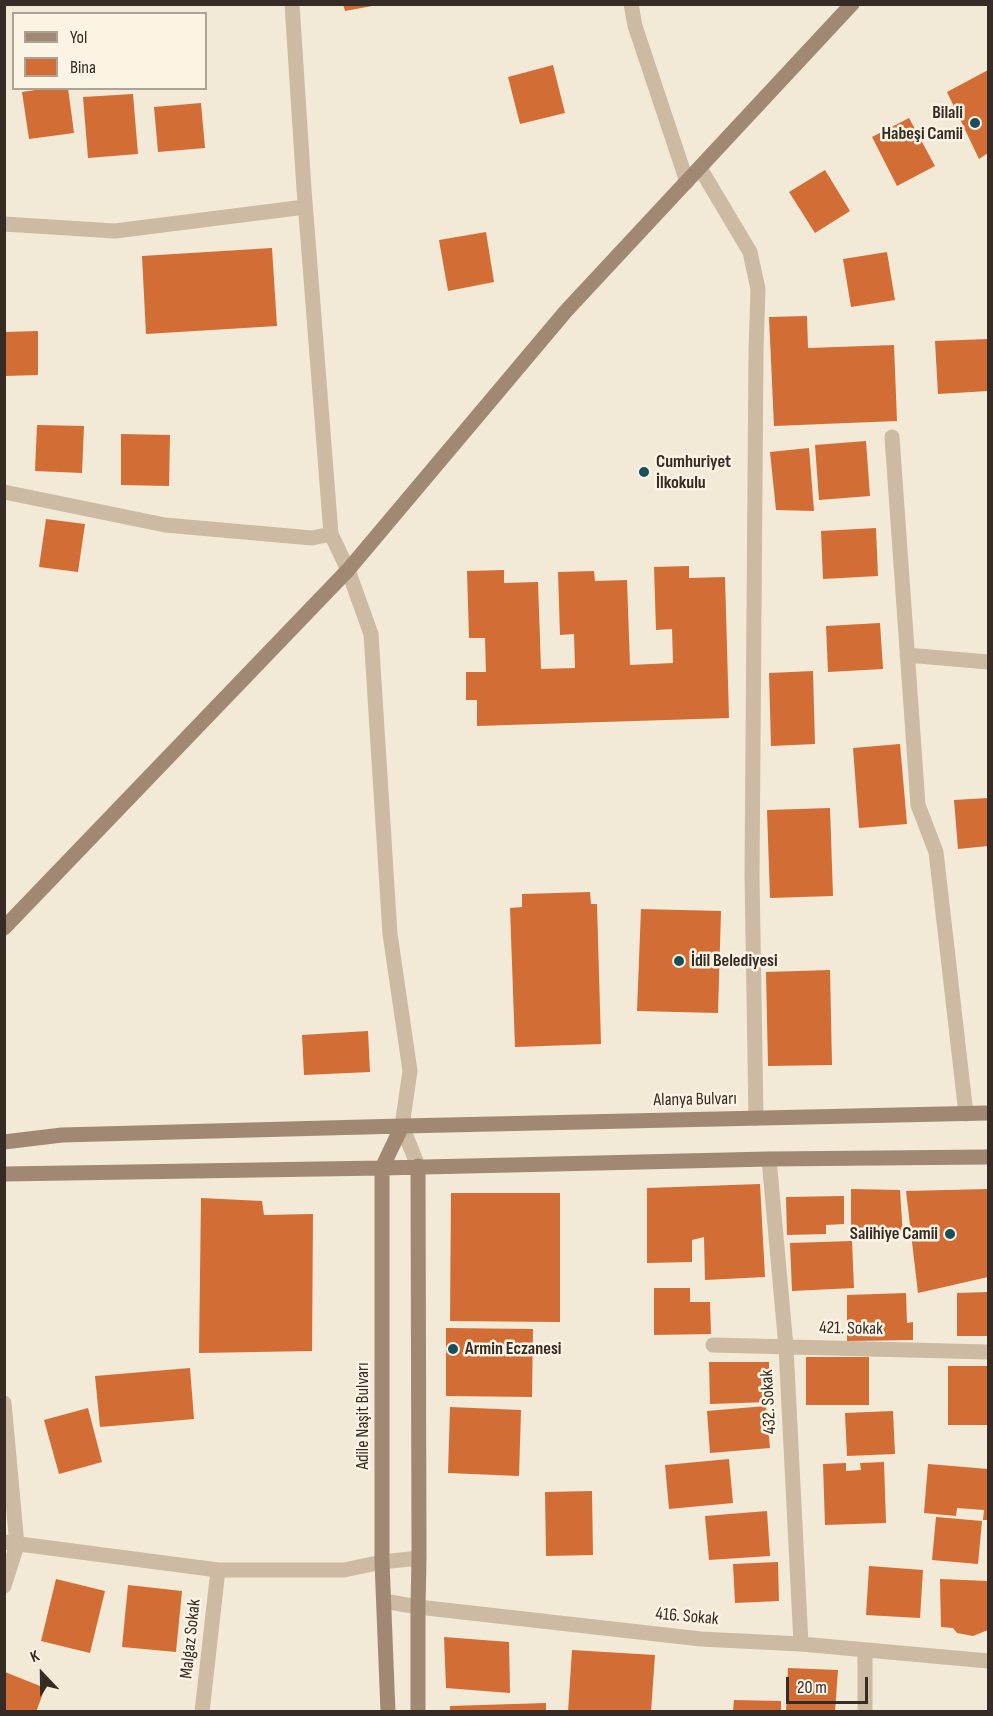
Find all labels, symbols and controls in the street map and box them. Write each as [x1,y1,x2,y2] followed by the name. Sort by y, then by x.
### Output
[12,12,207,90] legend
[70,27,87,48] text: Yol
[70,57,96,78] text: Bina
[882,102,963,144] place label: Bilali Habeşi Camii
[968,116,982,130] marker: Bilali Habeşi Camii
[656,451,731,494] place label: Cumhuriyet İlkokulu
[637,465,651,479] marker: Cumhuriyet İlkokulu
[691,950,778,972] place label: İdil Belediyesi
[672,954,686,968] marker: İdil Belediyesi
[653,1088,737,1112] street label: Alanya Bulvarı
[850,1223,938,1245] place label: Salihiye Camii
[943,1227,957,1241] marker: Salihiye Camii
[819,1318,883,1340] street label: 421. Sokak
[465,1338,561,1360] place label: Armin Eczanesi
[446,1342,460,1356] marker: Armin Eczanesi
[352,1362,374,1470] street label: Adile Naşit Bulvarı
[757,1369,781,1435] street label: 432. Sokak
[176,1598,206,1680] street label: Malgaz Sokak
[654,1603,720,1631] street label: 416. Sokak
[12,1644,72,1704] north arrow
[28,1647,42,1667] text: K
[789,1665,872,1703] scale bar
[797,1677,827,1698] text: 20 m

